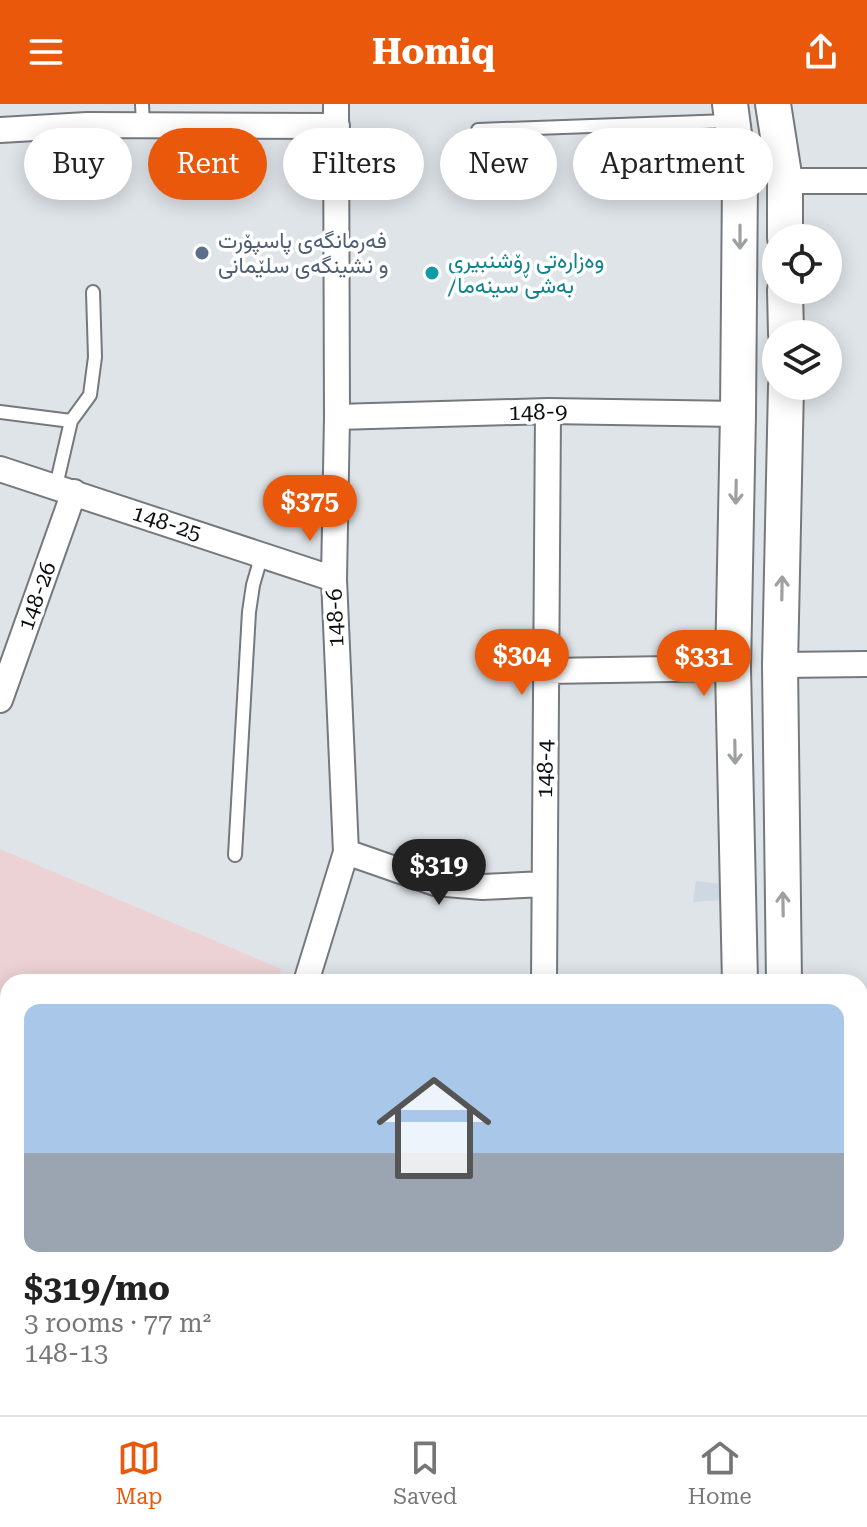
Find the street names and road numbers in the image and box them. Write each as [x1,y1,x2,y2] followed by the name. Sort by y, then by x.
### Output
[508,399,568,425] street label: 148-9
[129,500,205,546] street label: 148-25
[13,558,61,634] street label: 148-26
[321,588,349,648] street label: 148-6
[532,739,558,799] street label: 148-4

